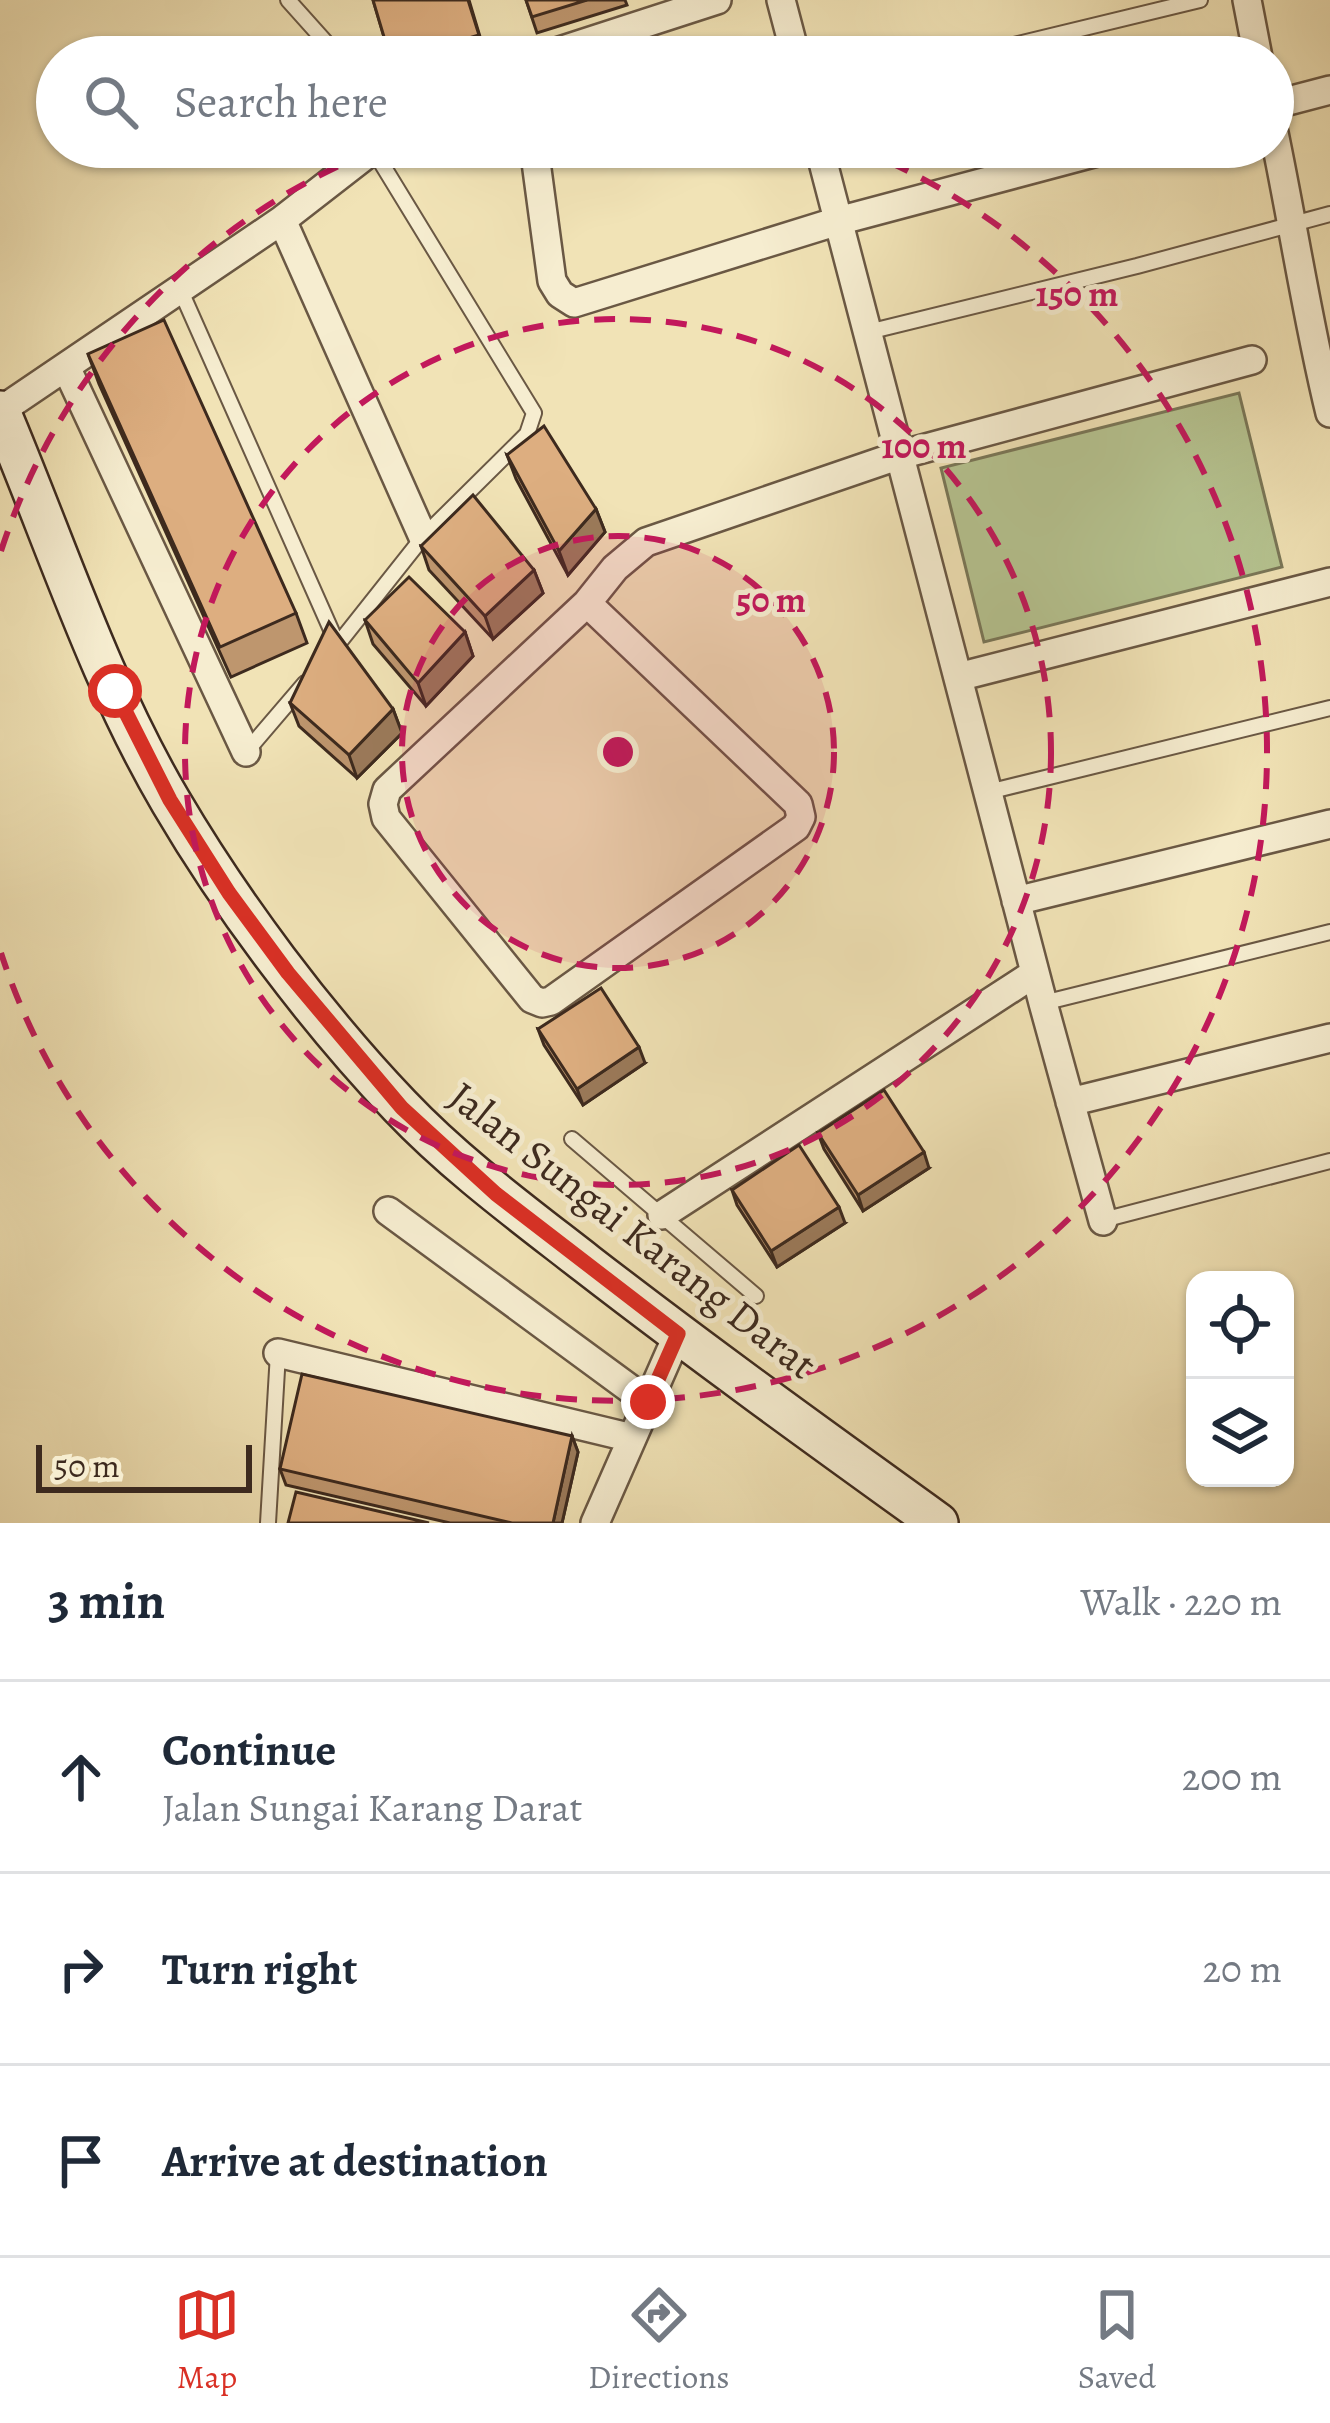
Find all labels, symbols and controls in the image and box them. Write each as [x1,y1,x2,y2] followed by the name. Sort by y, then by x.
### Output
[36,36,1294,168] search box
[78,69,144,135] icon: search
[174,71,388,133] text: Search here
[1036,269,1118,318] text: 150 m
[881,421,967,470] text: 100 m
[736,575,806,624] text: 50 m
[88,664,142,718] route start
[597,731,639,773] centre of rings
[437,1068,829,1392] street label: Jalan Sungai Karang Darat
[1186,1271,1294,1487] map controls
[1186,1271,1294,1379] button: locate
[621,1375,675,1429] route end
[1186,1379,1294,1487] button: layers
[36,1439,252,1492] scale bar
[54,1443,120,1488] text: 50 m
[48,1566,165,1636] text: 3 min
[1081,1575,1282,1628] text: Walk · 220 m
[162,1719,336,1781] text: Continue
[48,1744,114,1810] icon: ahead
[1182,1750,1282,1803] text: 200 m
[162,1781,582,1834] text: Jalan Sungai Karang Darat
[48,1936,114,2002] icon: right
[162,1938,357,2000] text: Turn right
[1203,1942,1282,1995] text: 20 m
[48,2128,114,2194] icon: arrive
[162,2130,548,2192] text: Arrive at destination
[174,2282,240,2399] tab: Map
[588,2282,730,2399] tab: Directions
[1078,2282,1156,2399] tab: Saved

